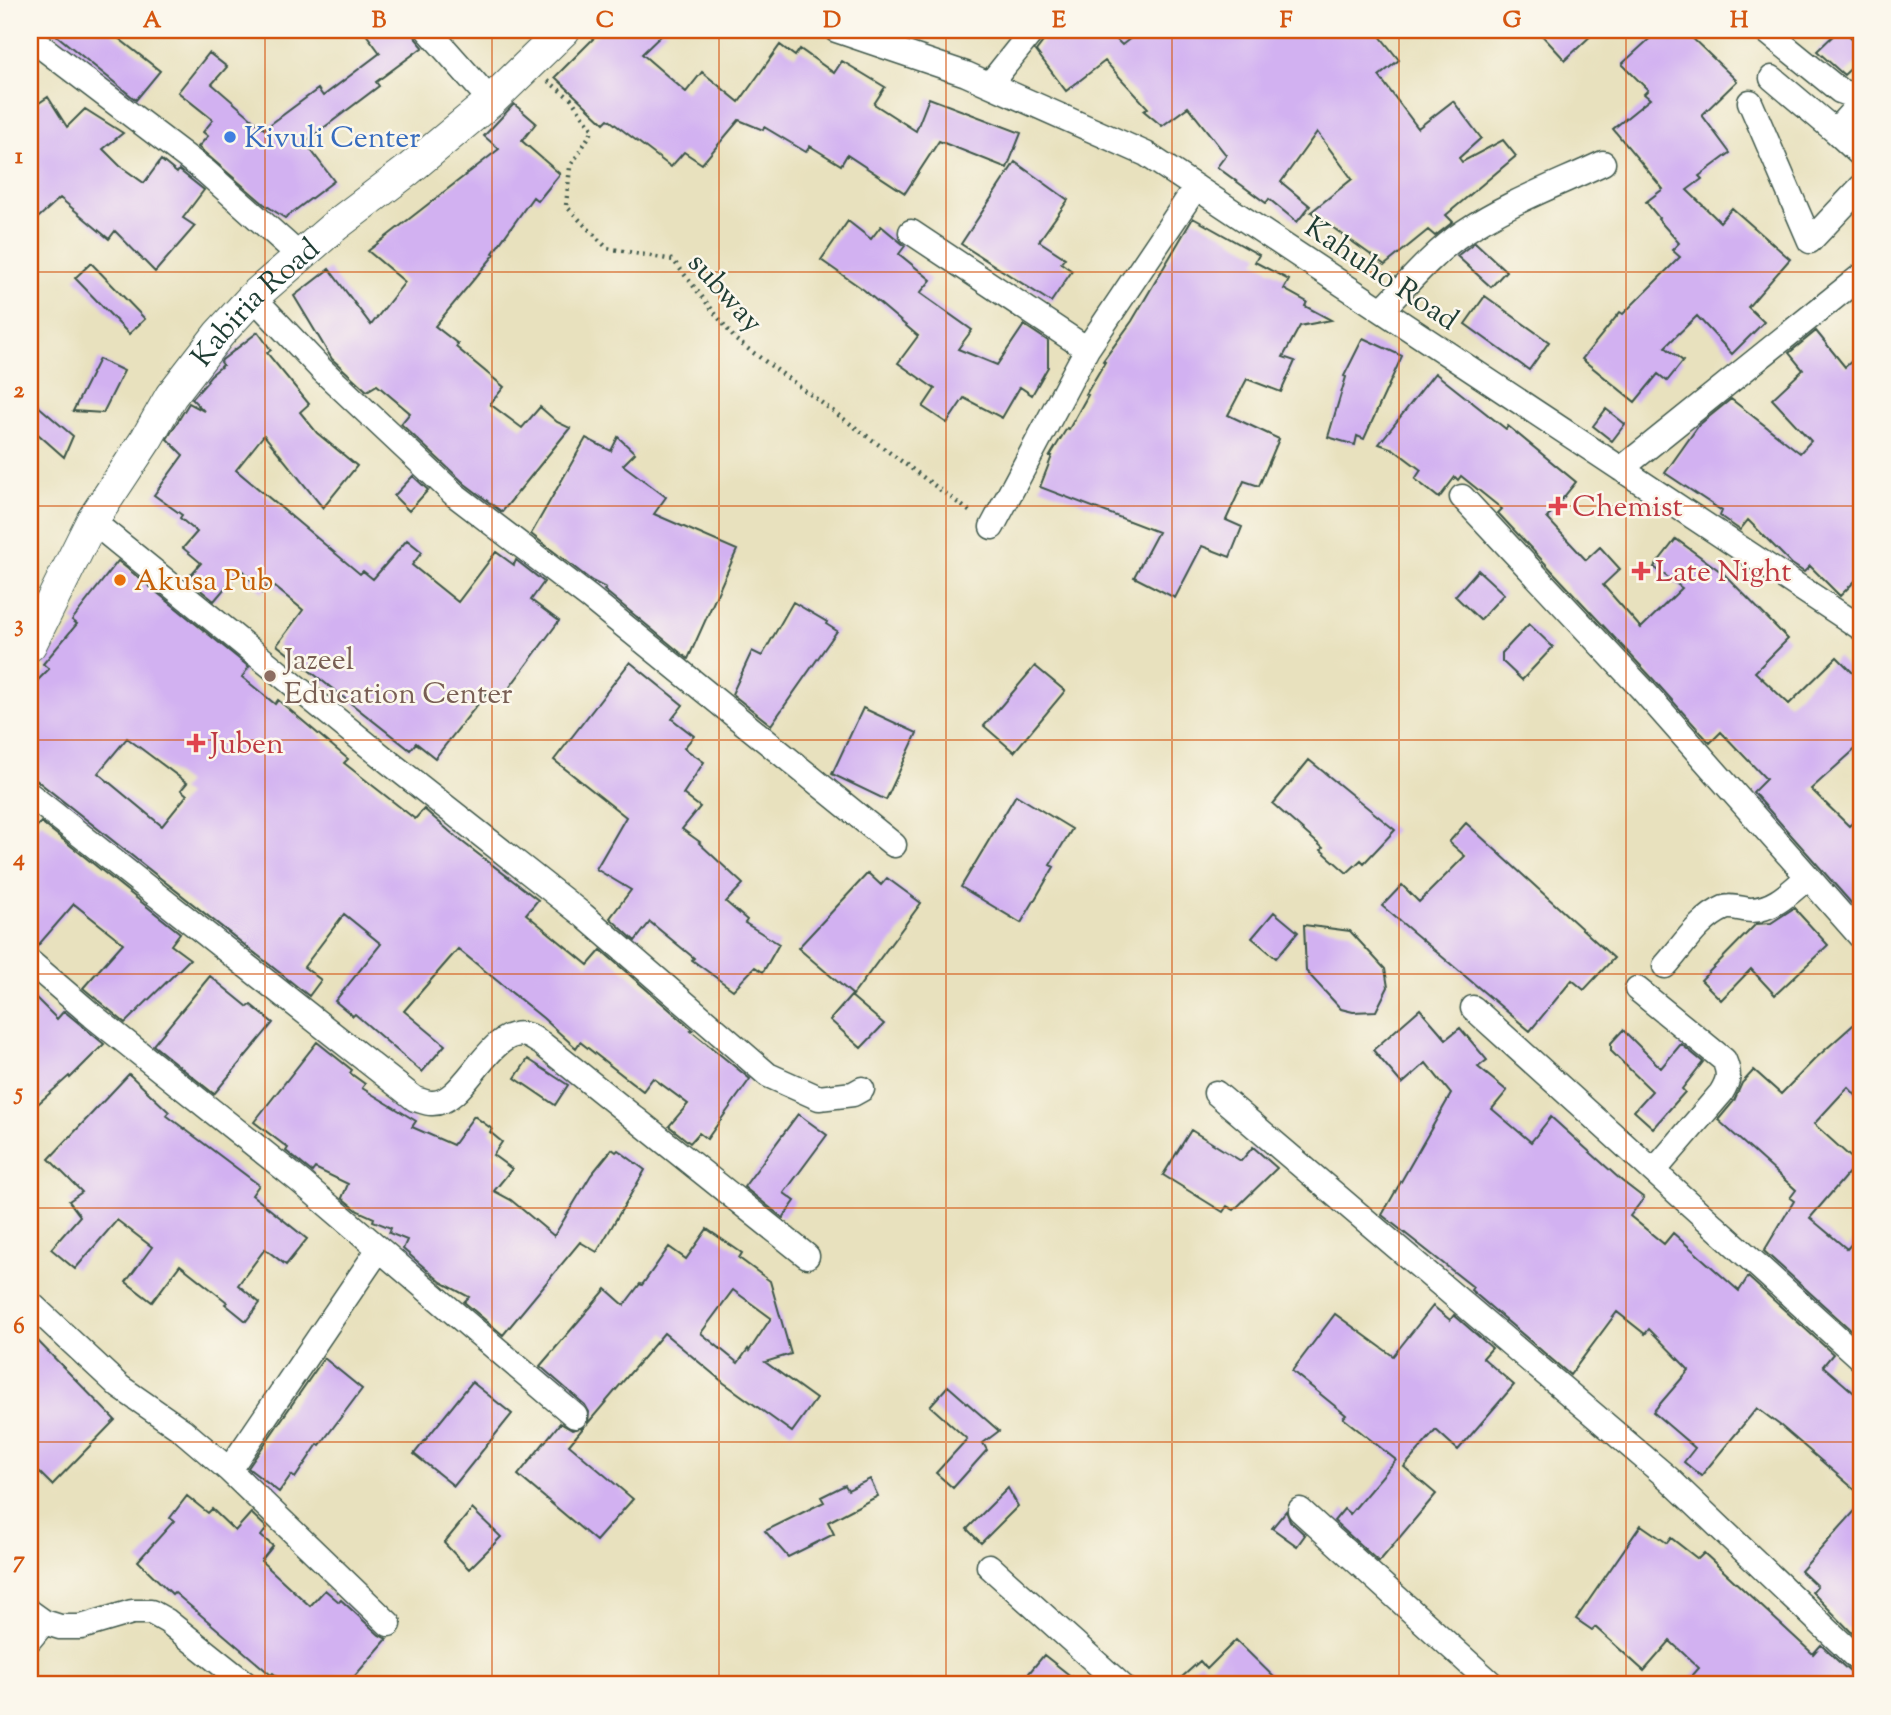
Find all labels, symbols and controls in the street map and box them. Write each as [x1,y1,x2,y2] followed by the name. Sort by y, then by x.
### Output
[143,5,162,38] text: A
[372,5,387,38] text: B
[596,5,614,38] text: C
[823,5,841,38] text: D
[1052,5,1066,38] text: E
[1280,5,1293,38] text: F
[1503,5,1522,38] text: G
[1730,5,1749,38] text: H
[244,118,421,161] place label: Kivuli Center
[222,129,238,145] marker: Kivuli Center
[15,141,23,174] text: 1
[1295,208,1466,343] street label: Kahuho Road
[182,229,330,377] street label: Kabiria Road
[676,244,772,343] street label: subway
[14,375,25,408] text: 2
[1572,487,1683,530] place label: Chemist
[1550,498,1566,514] marker: Chemist
[1655,552,1792,595] place label: Late Night
[134,561,273,604] place label: Akusa Pub
[1633,563,1649,579] marker: Late Night
[112,572,128,588] marker: Akusa Pub
[14,609,24,642] text: 3
[282,640,513,717] place label: Jazeel Education Center
[262,668,278,684] marker: Jazeel Education Center
[208,724,284,767] place label: Juben
[188,735,204,751] marker: Juben
[12,843,25,876] text: 4
[13,1077,23,1110] text: 5
[13,1311,25,1344] text: 6
[13,1545,25,1578] text: 7

